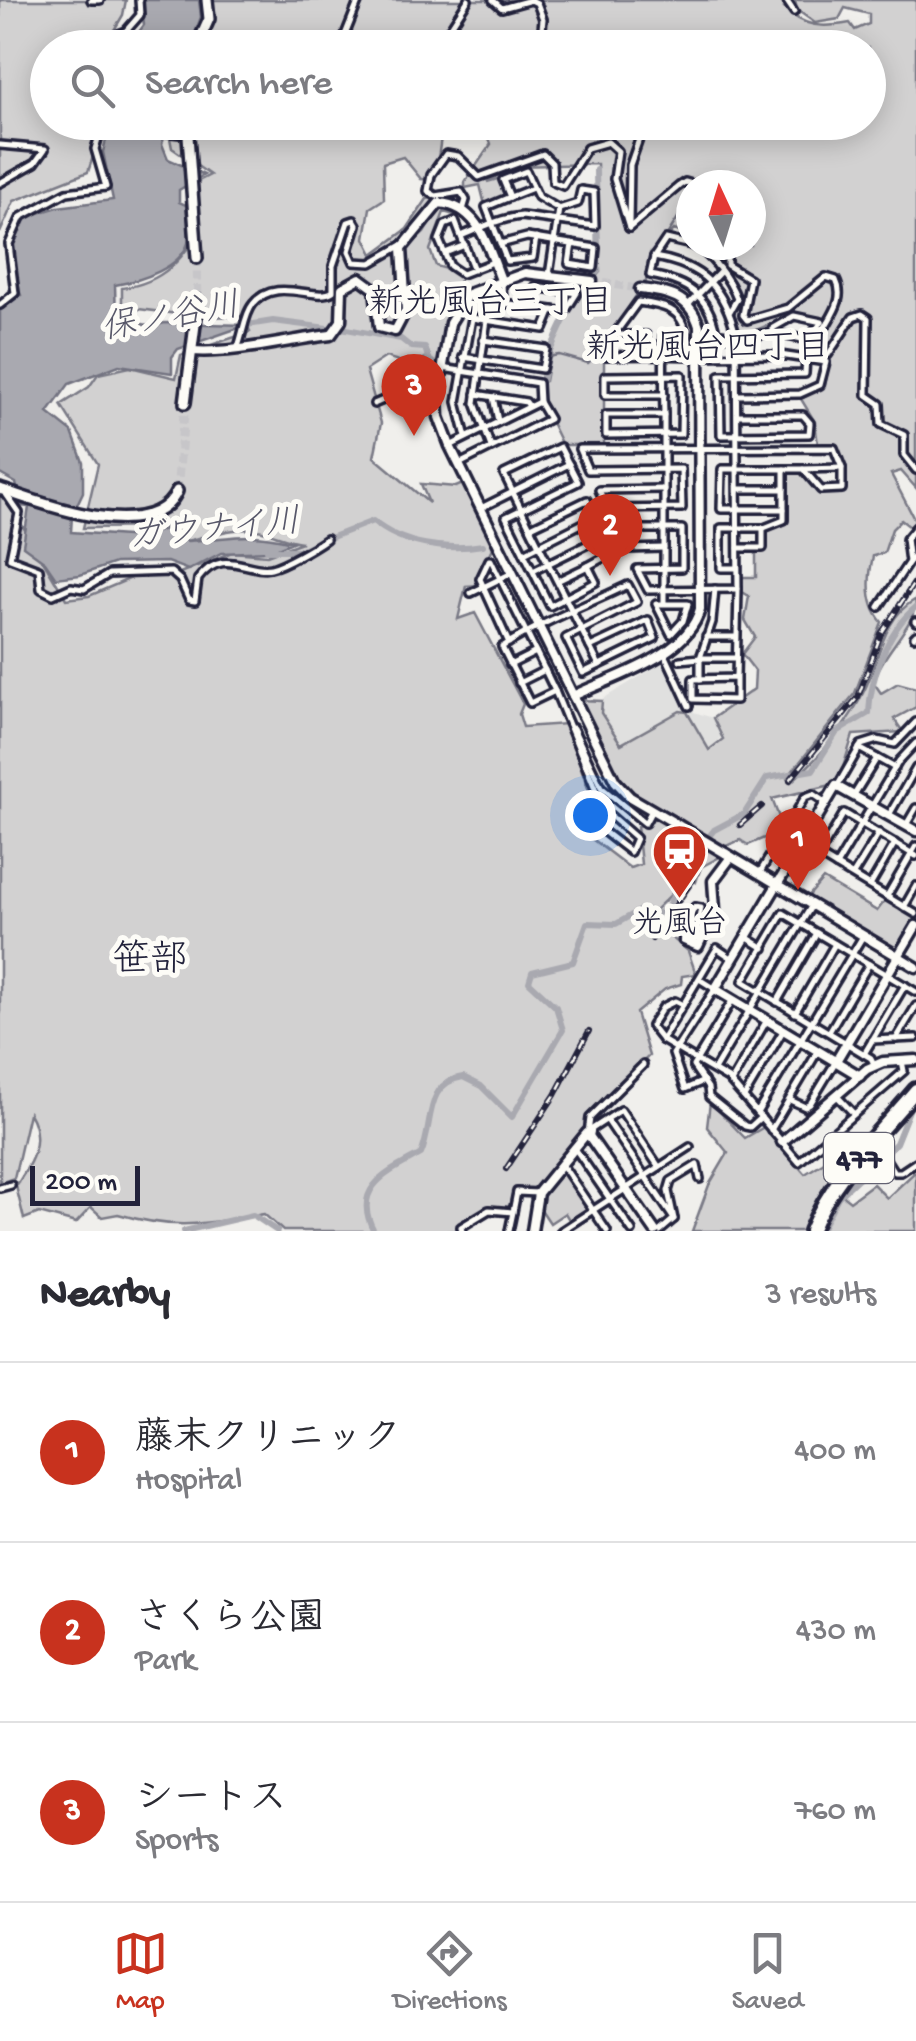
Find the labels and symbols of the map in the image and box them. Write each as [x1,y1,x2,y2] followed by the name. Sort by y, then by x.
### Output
[676,170,766,260] north arrow
[368,283,614,326] district label: 新光風台三丁目
[98,286,243,352] water label: 保ノ谷川
[585,328,831,371] district label: 新光風台四丁目
[382,354,446,436] pin: 3
[578,494,642,576] pin: 2
[127,504,302,559] water label: ガウナイ川
[565,790,616,841] your location
[766,808,830,890] pin: 1
[650,822,710,901] station icon: 光風台
[632,906,728,945] place label: 光風台
[112,939,188,985] district label: 笹部
[824,1133,894,1183] road number: 477
[30,1161,140,1206] scale bar

